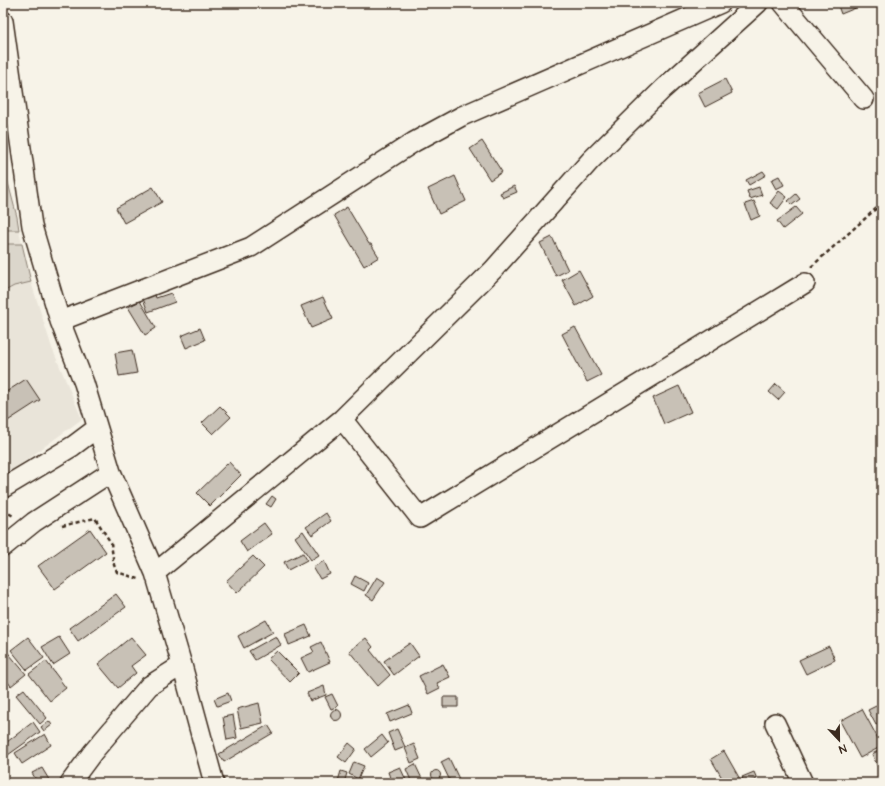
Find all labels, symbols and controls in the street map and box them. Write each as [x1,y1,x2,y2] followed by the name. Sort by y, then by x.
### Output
[819,720,859,760] north arrow
[836,741,849,757] text: N

